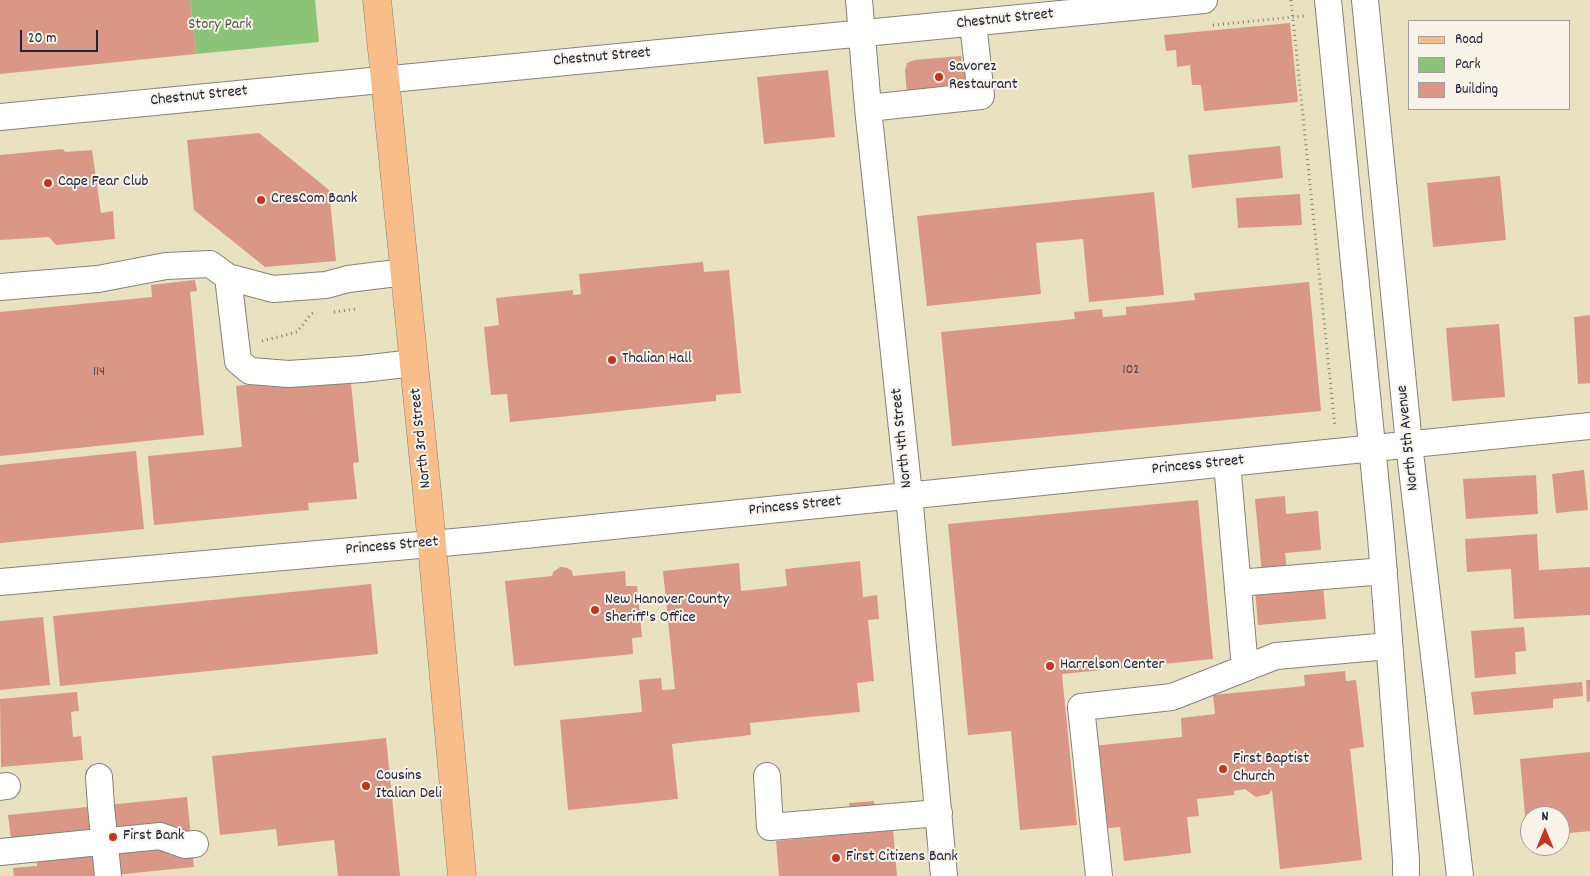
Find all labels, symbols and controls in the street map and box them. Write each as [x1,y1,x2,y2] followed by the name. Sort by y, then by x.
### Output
[955,5,1055,35] street label: Chestnut Street
[188,16,252,36] park label: Story Park
[22,20,100,52] scale bar
[1408,20,1570,110] legend
[28,28,56,50] text: 20 m
[1455,29,1483,51] text: Road
[553,44,651,72] street label: Chestnut Street
[1455,54,1481,76] text: Park
[949,58,1018,96] place label: Savorez Restaurant
[933,71,945,83] marker: Savorez Restaurant
[1455,79,1498,101] text: Building
[149,82,249,112] street label: Chestnut Street
[58,173,148,193] place label: Cape Fear Club
[42,177,54,189] marker: Cape Fear Club
[271,190,357,210] place label: CresCom Bank
[255,194,267,206] marker: CresCom Bank
[622,350,692,370] place label: Thalian Hall
[606,354,618,366] marker: Thalian Hall
[1123,363,1139,379] house number: 102
[93,365,105,381] house number: 114
[1394,384,1424,492] street label: North 5th Avenue
[407,387,437,489] street label: North 3rd Street
[888,387,918,489] street label: North 4th Street
[1151,452,1245,480] street label: Princess Street
[748,493,842,521] street label: Princess Street
[345,533,439,561] street label: Princess Street
[605,591,729,629] place label: New Hanover County Sheriff's Office
[589,604,601,616] marker: New Hanover County Sheriff's Office
[1060,656,1165,676] place label: Harrelson Center
[1044,660,1056,672] marker: Harrelson Center
[1233,750,1309,788] place label: First Baptist Church
[1217,763,1229,775] marker: First Baptist Church
[376,767,442,805] place label: Cousins Italian Deli
[360,780,372,792] marker: Cousins Italian Deli
[1520,806,1570,856] north arrow
[1542,807,1548,827] text: N
[123,827,184,847] place label: First Bank
[107,831,119,843] marker: First Bank
[846,848,958,868] place label: First Citizens Bank
[830,852,842,864] marker: First Citizens Bank

